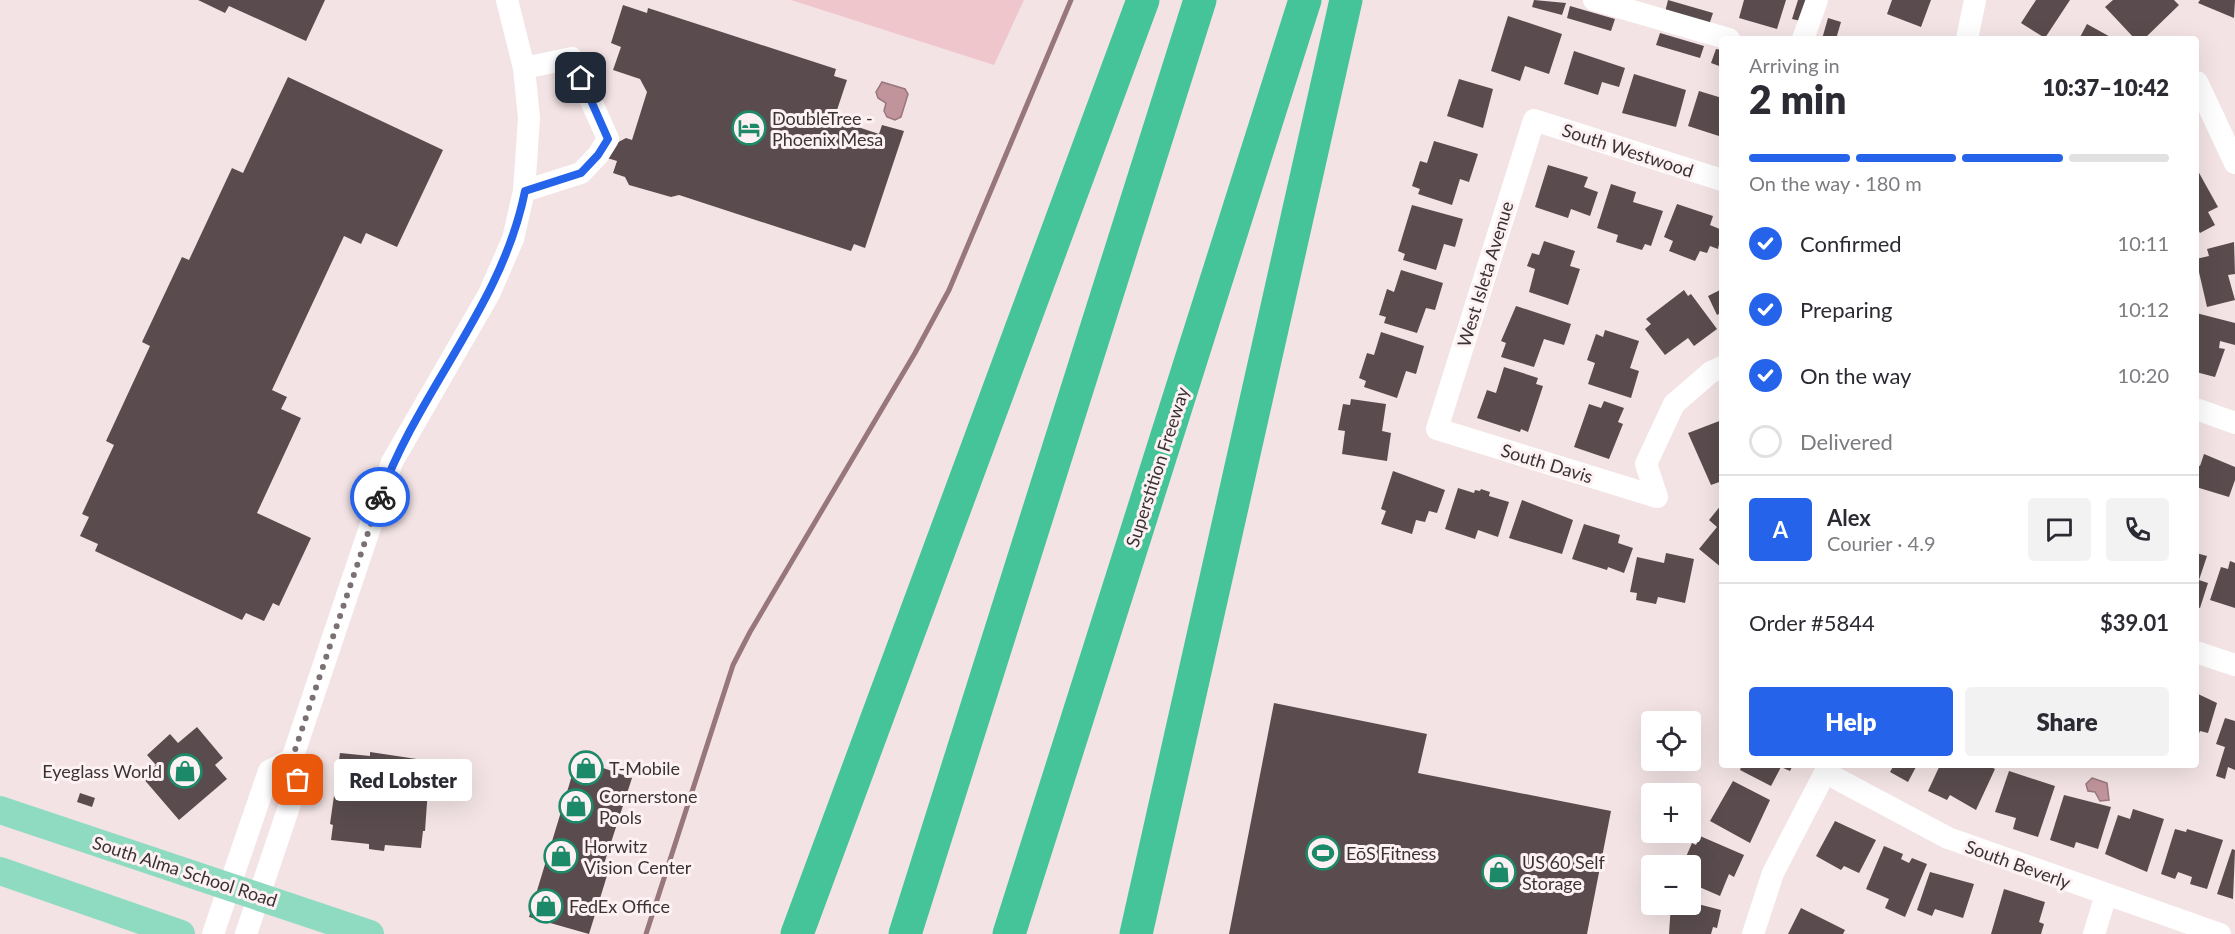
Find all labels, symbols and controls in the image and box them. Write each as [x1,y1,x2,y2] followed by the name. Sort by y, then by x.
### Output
[555,52,606,103] pin
[1749,53,1840,77] text: Arriving in
[564,61,597,94] icon: home
[2043,74,2169,101] text: 10:37–10:42
[1749,76,1846,122] text: 2 min
[772,107,883,150] place label: DoubleTree - Phoenix Mesa
[731,110,767,146] hotel icon: DoubleTree - Phoenix Mesa
[1560,118,1696,182] street label: South Westwood
[1749,171,1922,195] text: On the way · 180 m
[1452,198,1518,350] street label: West Isleta Avenue
[1749,227,1782,260] icon: check
[1800,230,1902,257] text: Confirmed
[2118,231,2169,255] text: 10:11
[1749,293,1782,326] icon: check
[1800,296,1892,323] text: Preparing
[2118,297,2169,321] text: 10:12
[1749,359,1782,392] icon: check
[1800,362,1911,389] text: On the way
[2118,363,2169,387] text: 10:20
[1121,383,1193,550] street label: Superstition Freeway
[1800,428,1893,455] text: Delivered
[1499,439,1596,487] street label: South Davis
[350,467,410,527] courier
[364,481,397,514] icon: bike
[2028,498,2091,561] button: chat
[2106,498,2169,561] button: phone
[1827,504,1871,531] text: Alex
[1773,516,1788,543] text: A
[1827,531,1936,555] text: Courier · 4.9
[1749,609,1875,636] text: Order #5844
[2100,609,2169,636] text: $39.01
[1749,687,1953,756] button: Help
[1965,687,2169,756] button: Share
[1641,711,1701,915] map controls
[1641,711,1701,771] button: locate
[568,750,604,786] shop icon: T-Mobile
[167,753,203,789] shop icon: Eyeglass World
[272,754,323,805] pin
[609,757,680,779] place label: T-Mobile
[334,759,472,801] callout: Red Lobster
[42,760,162,782] place label: Eyeglass World
[281,763,314,796] icon: bag
[349,768,457,792] text: Red Lobster
[1641,783,1701,843] button: +
[599,785,698,828] place label: Cornerstone Pools
[558,788,594,824] shop icon: Cornerstone Pools
[90,831,280,911] street label: South Alma School Road
[584,835,692,878] place label: Horwitz Vision Center
[1305,835,1341,871] sports icon: EōS Fitness
[1962,835,2074,893] street label: South Beverly
[543,838,579,874] shop icon: Horwitz Vision Center
[1346,842,1437,864] place label: EōS Fitness
[1522,851,1606,894] place label: US 60 Self Storage
[1481,854,1517,890] shop icon: US 60 Self Storage
[1641,855,1701,915] button: −
[528,888,564,924] shop icon: FedEx Office
[569,895,670,917] place label: FedEx Office

